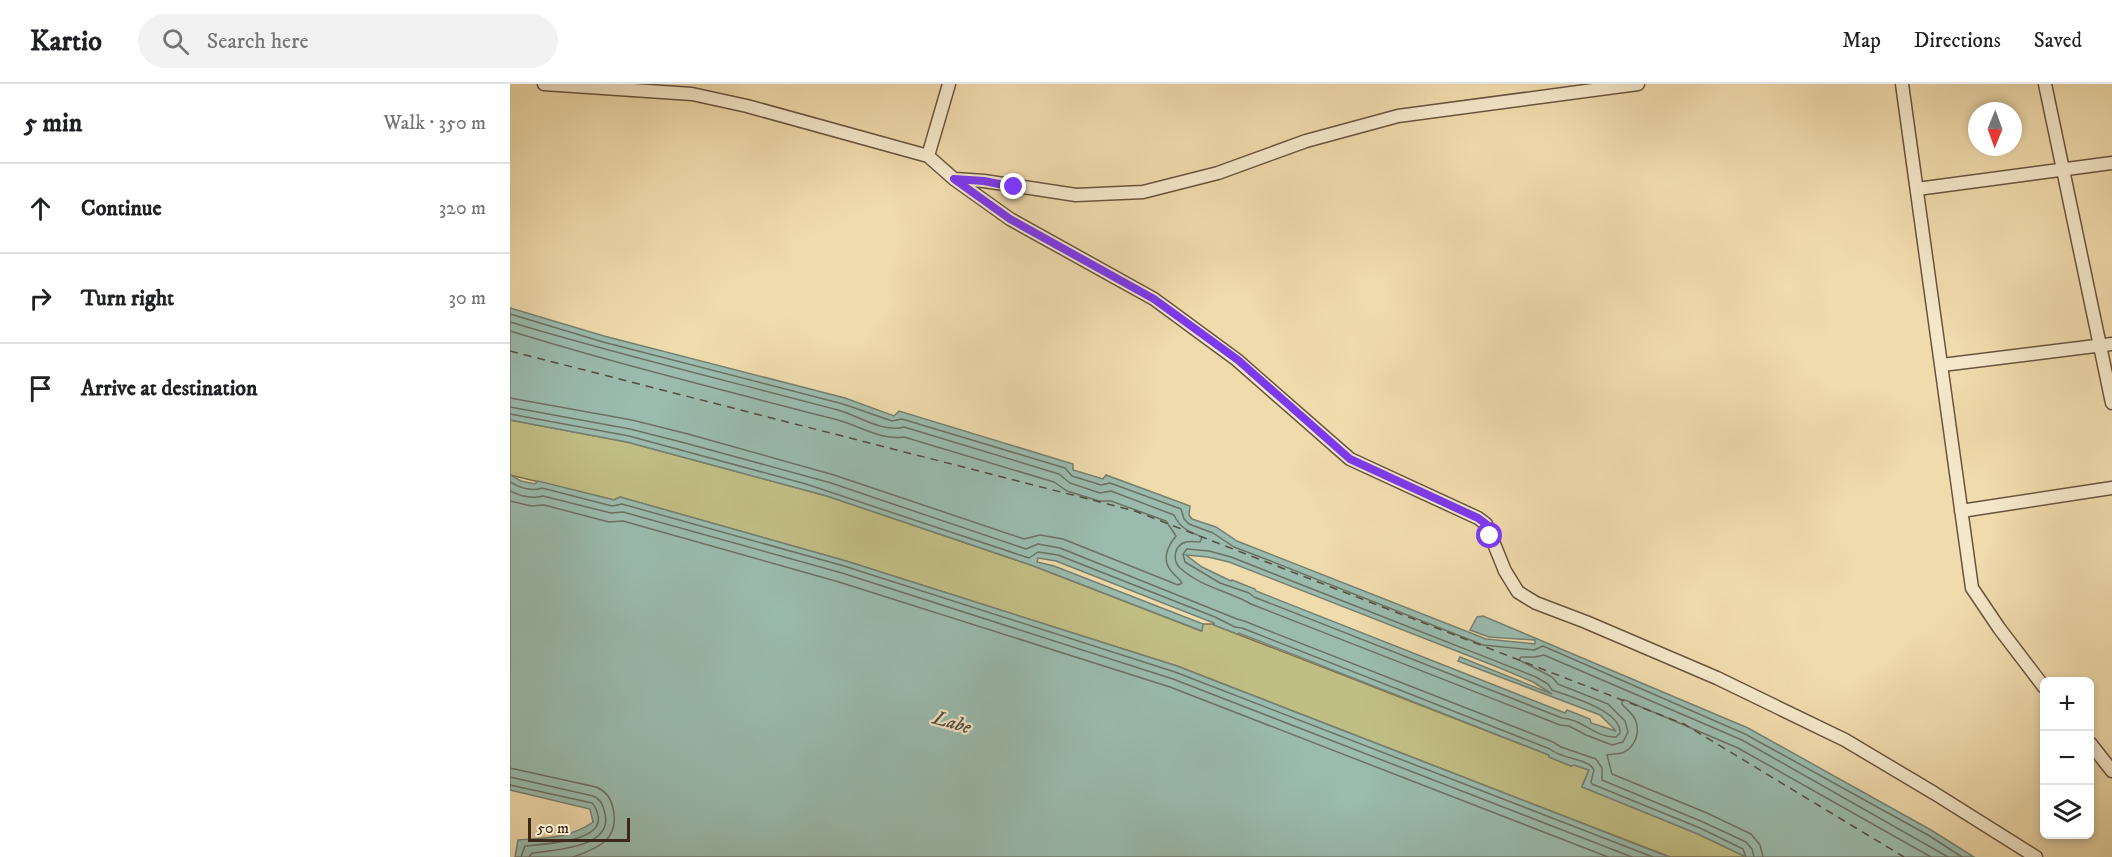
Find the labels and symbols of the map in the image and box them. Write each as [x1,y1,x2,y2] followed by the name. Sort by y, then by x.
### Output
[1968,102,2022,156] north arrow
[1000,173,1026,199] route end
[1476,522,1502,548] route start
[929,705,975,741] water label: Labe
[528,815,630,842] scale bar

